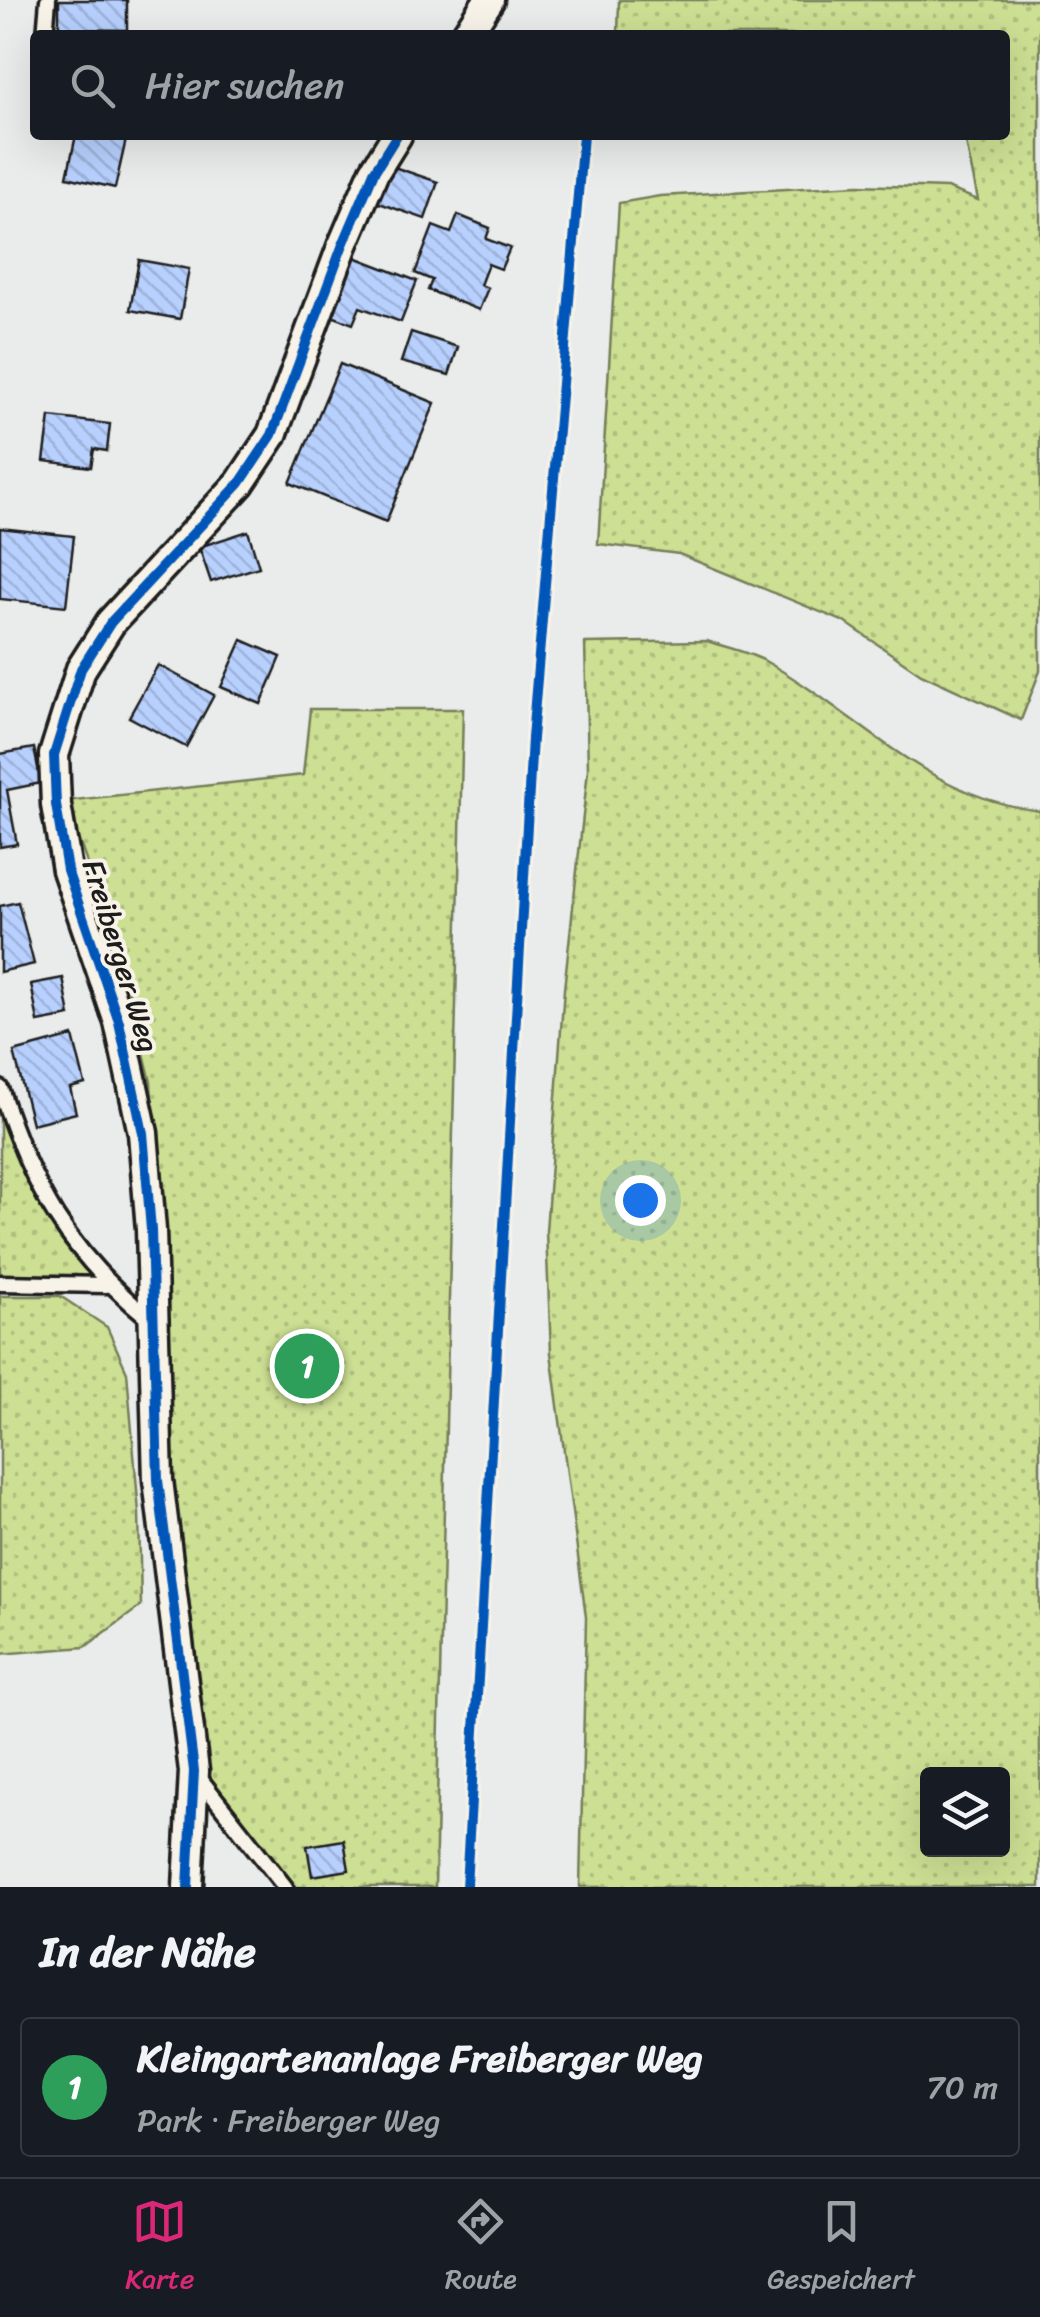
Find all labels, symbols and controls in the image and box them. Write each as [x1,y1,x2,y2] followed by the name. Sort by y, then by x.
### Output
[30,30,1010,140] search box
[145,52,344,119] text: Hier suchen
[65,58,120,113] icon: search
[66,853,176,1059] street label: Freiberger Weg
[615,1175,666,1226] your location
[274,1328,340,1404] pin: 1
[920,1767,1010,1857] map controls
[920,1767,1010,1857] button: layers
[40,1915,256,1989] text: In der Nähe
[137,2025,703,2092] text: Kleingartenanlage Freiberger Weg
[68,2059,81,2116] text: 1
[927,2059,998,2116] text: 70 m
[137,2092,441,2149] text: Park · Freiberger Weg
[125,2194,194,2303] tab: Karte
[445,2194,517,2303] tab: Route
[767,2194,915,2303] tab: Gespeichert

